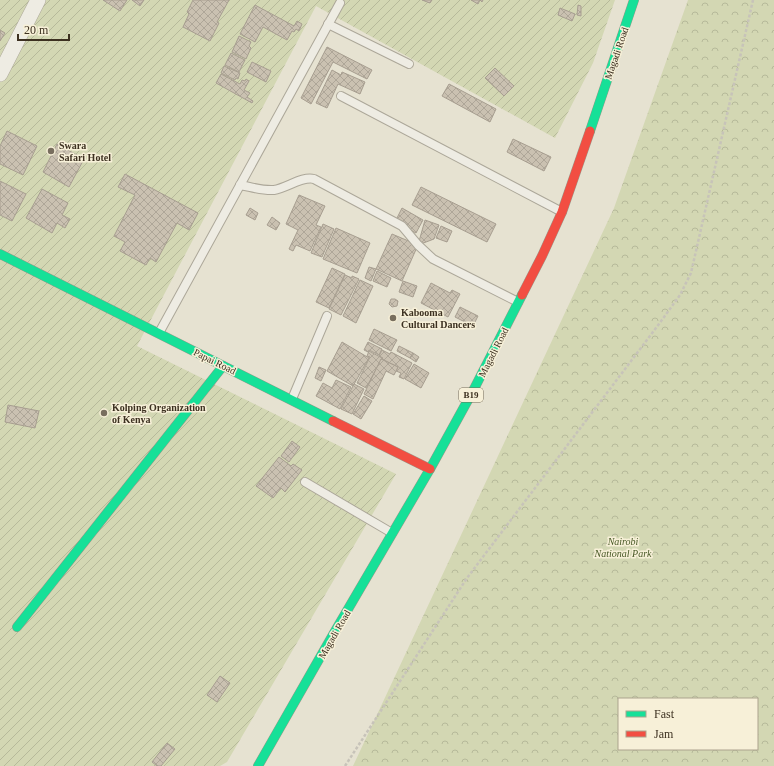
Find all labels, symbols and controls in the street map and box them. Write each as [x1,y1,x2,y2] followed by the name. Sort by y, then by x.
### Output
[18,16,69,42] scale bar
[24,23,49,37] text: 20 m
[602,26,630,81] street label: Magadi Road
[59,140,111,163] place label: Swara Safari Hotel
[46,146,56,156] marker: Swara Safari Hotel
[401,307,475,330] place label: Kabooma Cultural Dancers
[388,313,398,323] marker: Kabooma Cultural Dancers
[476,326,511,379] street label: Magadi Road
[192,346,238,376] street label: Papai Road
[459,388,483,402] road number: B19
[112,402,206,425] place label: Kolping Organization of Kenya
[99,408,109,418] marker: Kolping Organization of Kenya
[594,536,652,559] park label: Nairobi National Park
[316,608,353,660] street label: Magadi Road
[618,698,758,750] legend
[654,707,675,721] text: Fast
[654,727,674,741] text: Jam

